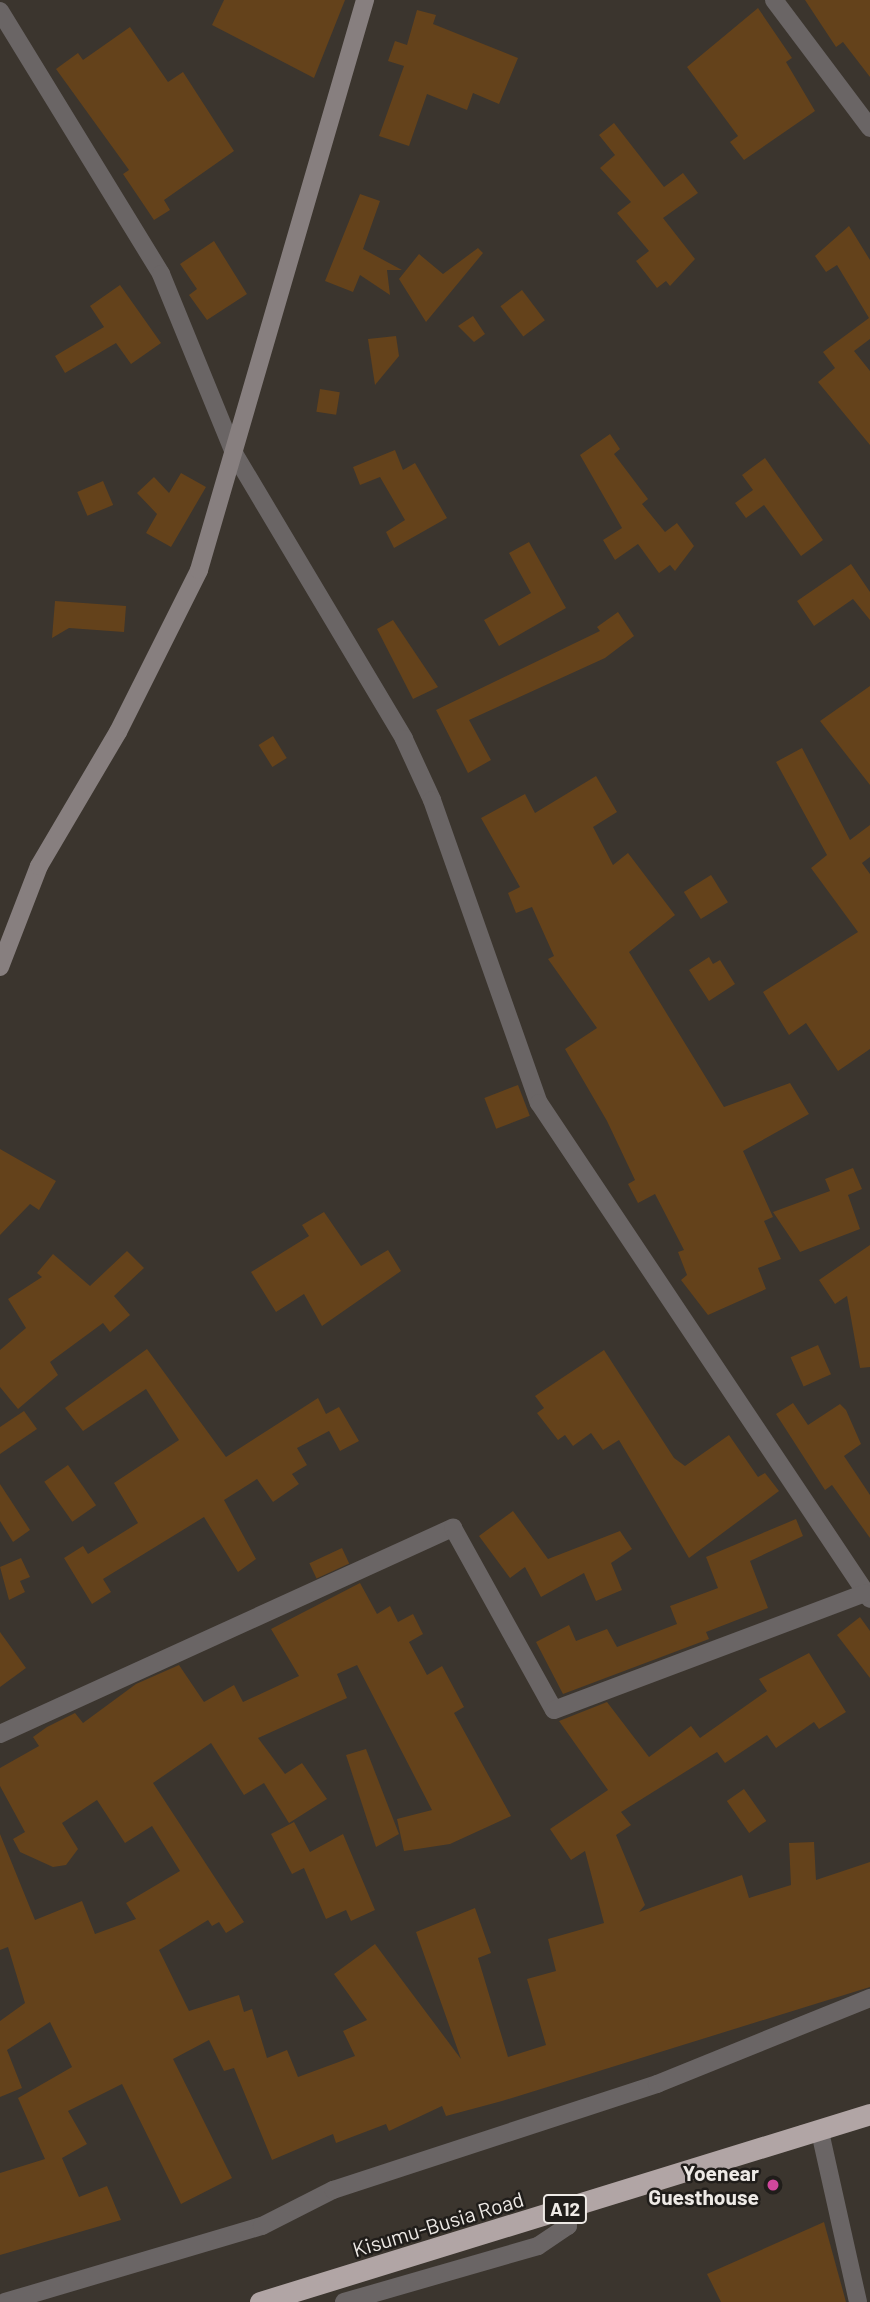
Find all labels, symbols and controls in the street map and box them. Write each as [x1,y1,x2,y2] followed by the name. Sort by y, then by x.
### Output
[648,2160,759,2210] place label: Yoenear Guesthouse
[765,2177,781,2193] marker: Yoenear Guesthouse
[349,2186,527,2262] street label: Kisumu-Busia Road
[542,2194,588,2224] road number: A12

